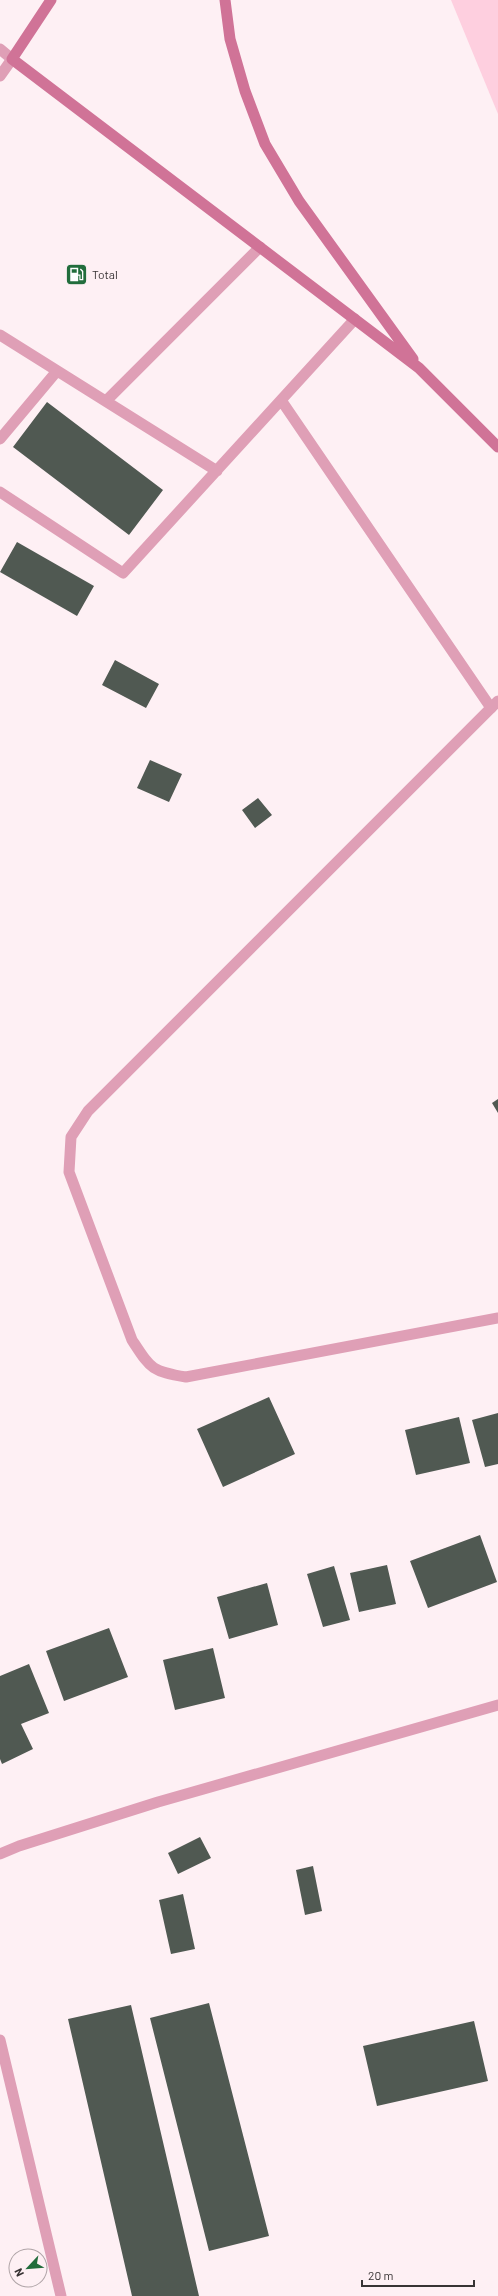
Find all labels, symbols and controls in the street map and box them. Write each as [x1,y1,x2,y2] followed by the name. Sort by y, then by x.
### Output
[63,261,89,287] fuel station icon: Total
[92,267,118,281] place label: Total
[8,2248,48,2288] north arrow
[362,2262,474,2288] scale bar
[11,2266,26,2279] text: N
[368,2268,394,2282] text: 20 m

